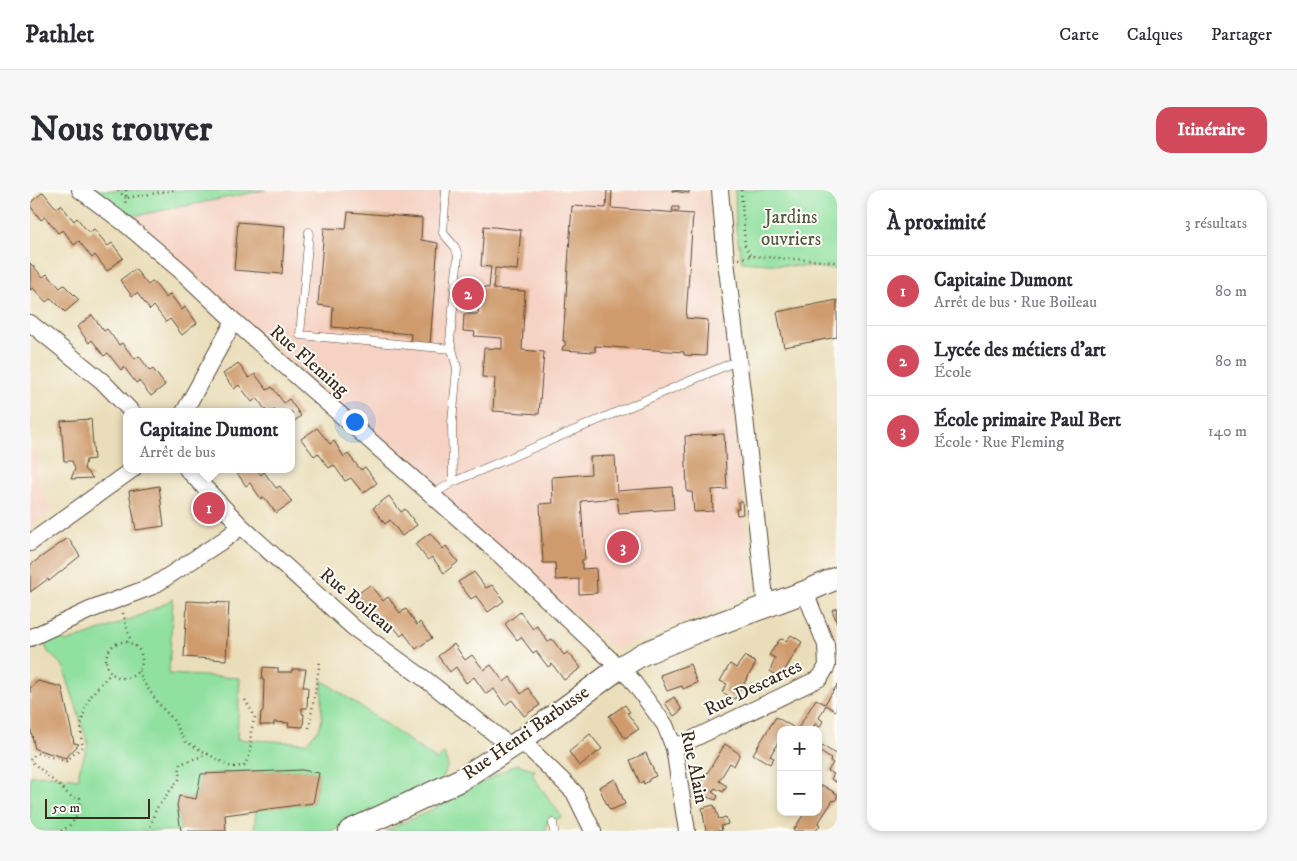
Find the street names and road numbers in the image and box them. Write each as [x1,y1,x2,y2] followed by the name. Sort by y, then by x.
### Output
[265,320,354,402] street label: Rue Fleming
[315,563,399,639] street label: Rue Boileau
[700,654,806,722] street label: Rue Descartes
[458,681,594,785] street label: Rue Henri Barbusse
[675,728,713,806] street label: Rue Alain

